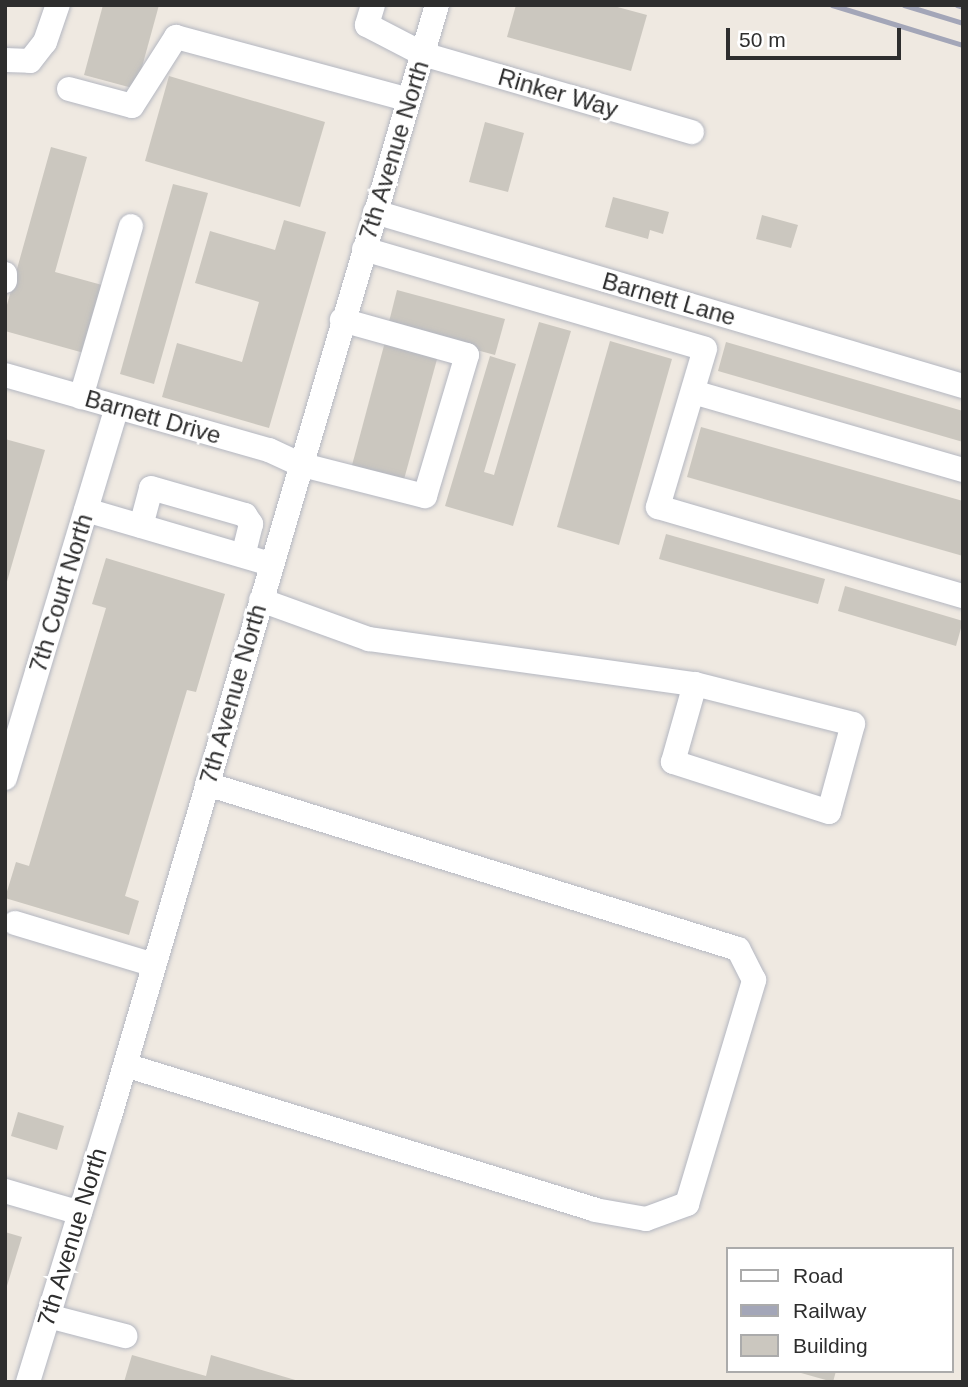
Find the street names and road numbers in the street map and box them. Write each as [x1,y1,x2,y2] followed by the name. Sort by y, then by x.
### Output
[353,57,435,243] street label: 7th Avenue North
[495,62,621,124] street label: Rinker Way
[599,266,739,332] street label: Barnett Lane
[82,384,224,450] street label: Barnett Drive
[23,510,99,676] street label: 7th Court North
[193,600,273,788] street label: 7th Avenue North
[31,1144,113,1330] street label: 7th Avenue North

